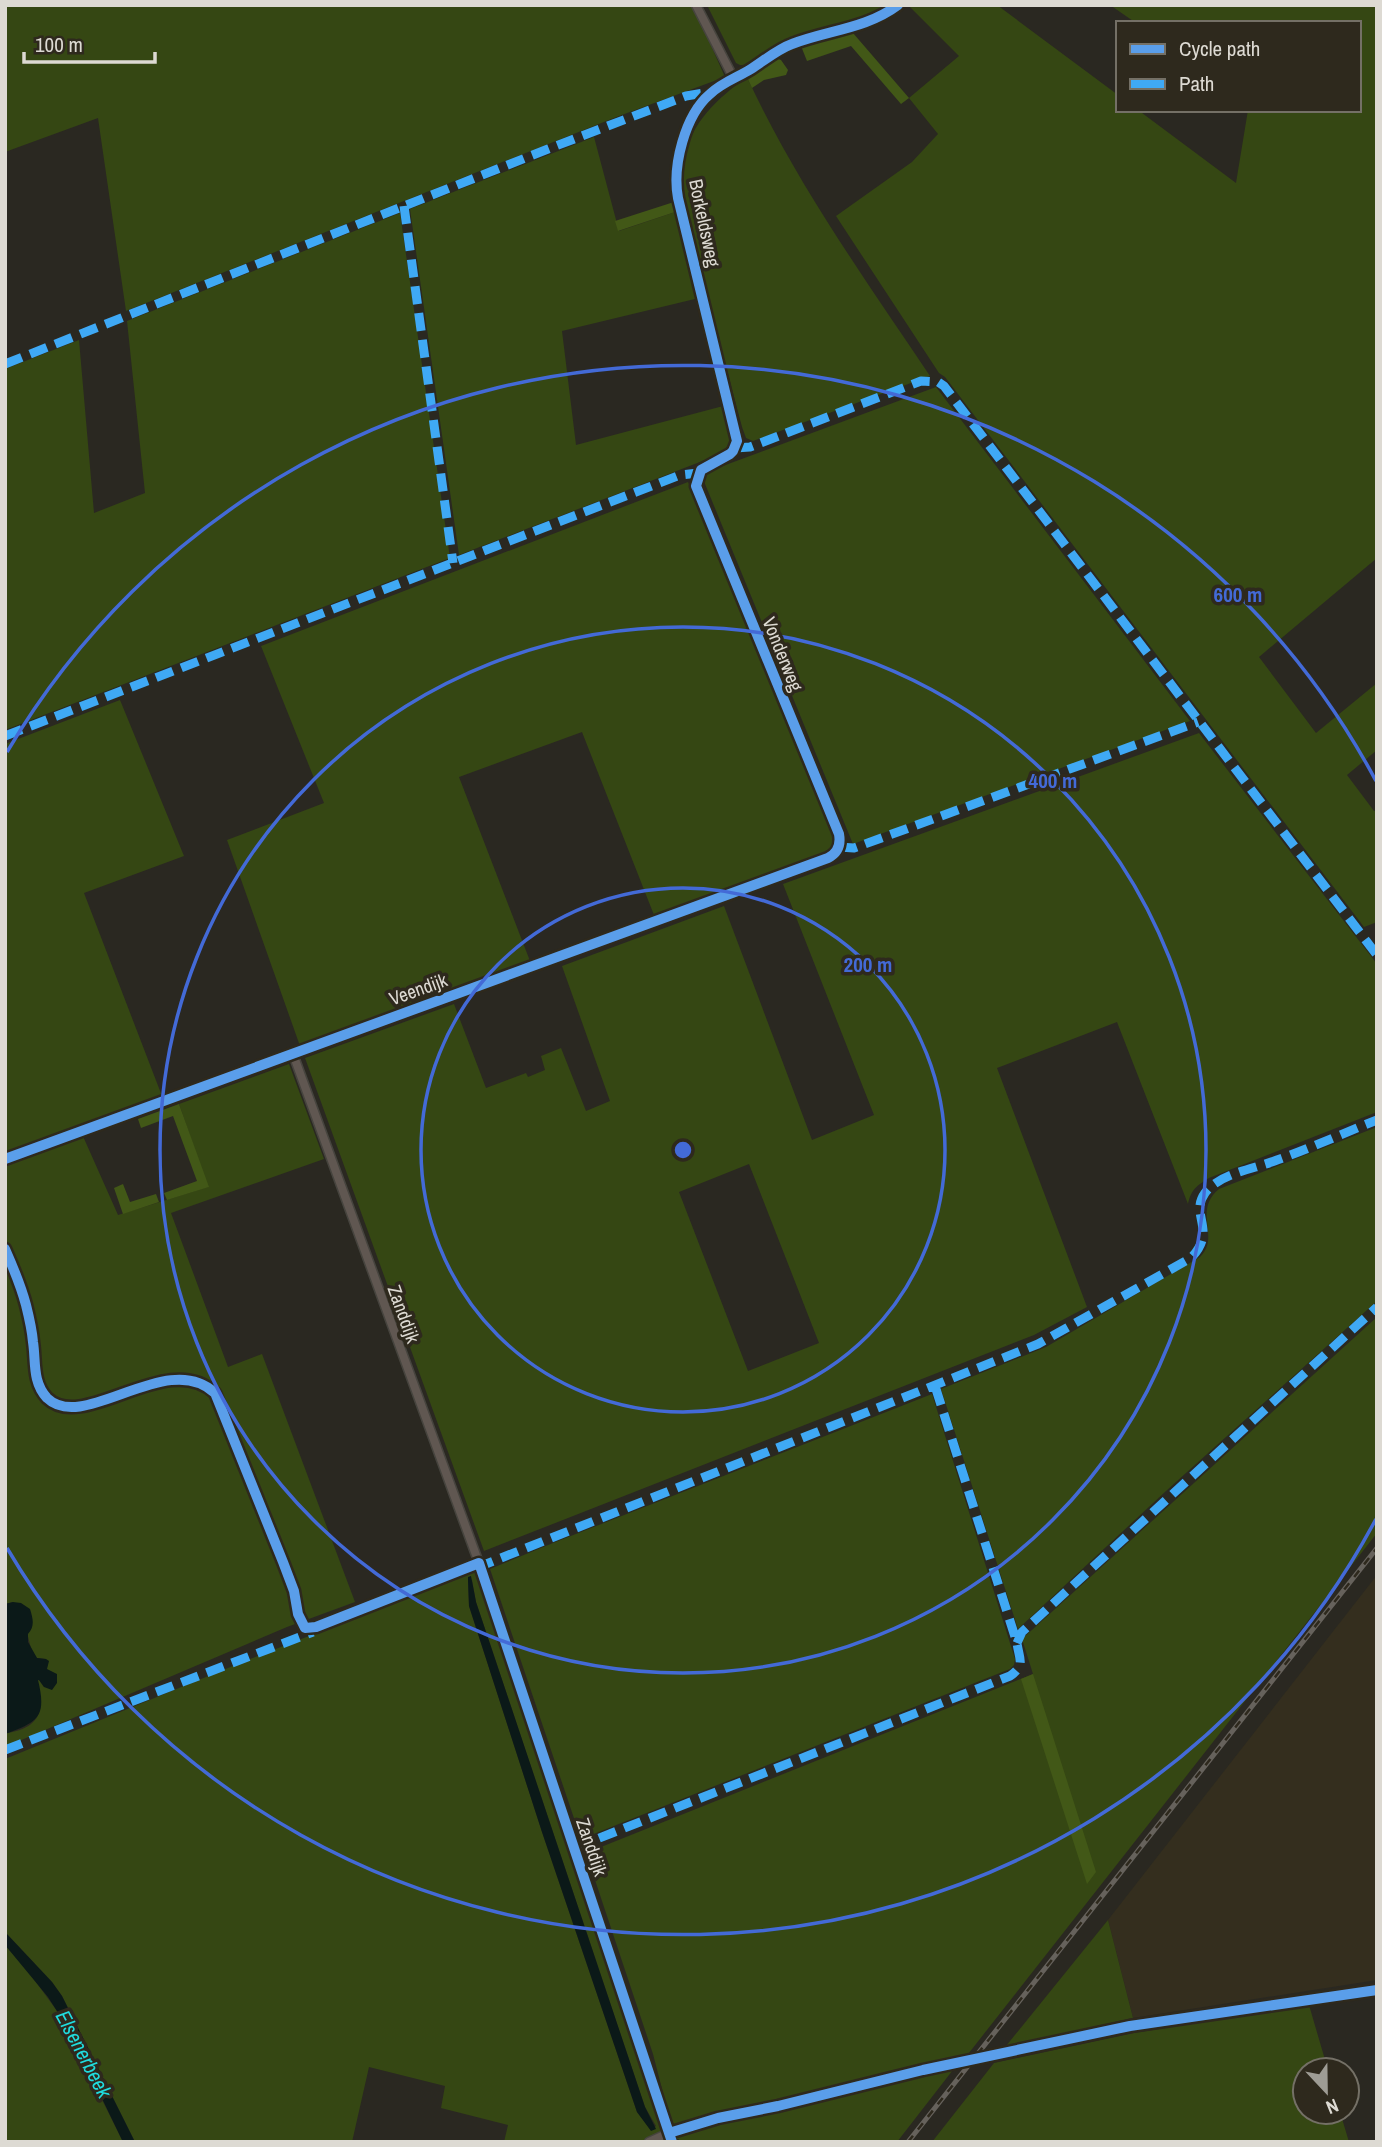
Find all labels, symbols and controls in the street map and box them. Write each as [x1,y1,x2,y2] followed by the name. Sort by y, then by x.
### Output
[24,21,156,65] scale bar
[1116,21,1361,112] legend
[35,30,83,59] text: 100 m
[1179,34,1260,63] text: Cycle path
[1179,69,1214,98] text: Path
[683,177,727,270] street label: Borkeldsweg
[1214,580,1262,609] text: 600 m
[756,613,810,695] street label: Vonderweg
[1029,766,1077,795] text: 400 m
[844,950,892,979] text: 200 m
[385,966,451,1011] street label: Veendijk
[671,1138,695,1162] centre of rings
[382,1281,427,1347] street label: Zanddijk
[570,1815,614,1880] street label: Zanddijk
[49,2005,120,2104] water label: Elsenerbeek
[1291,2056,1361,2126] north arrow
[1322,2093,1342,2121] text: N

